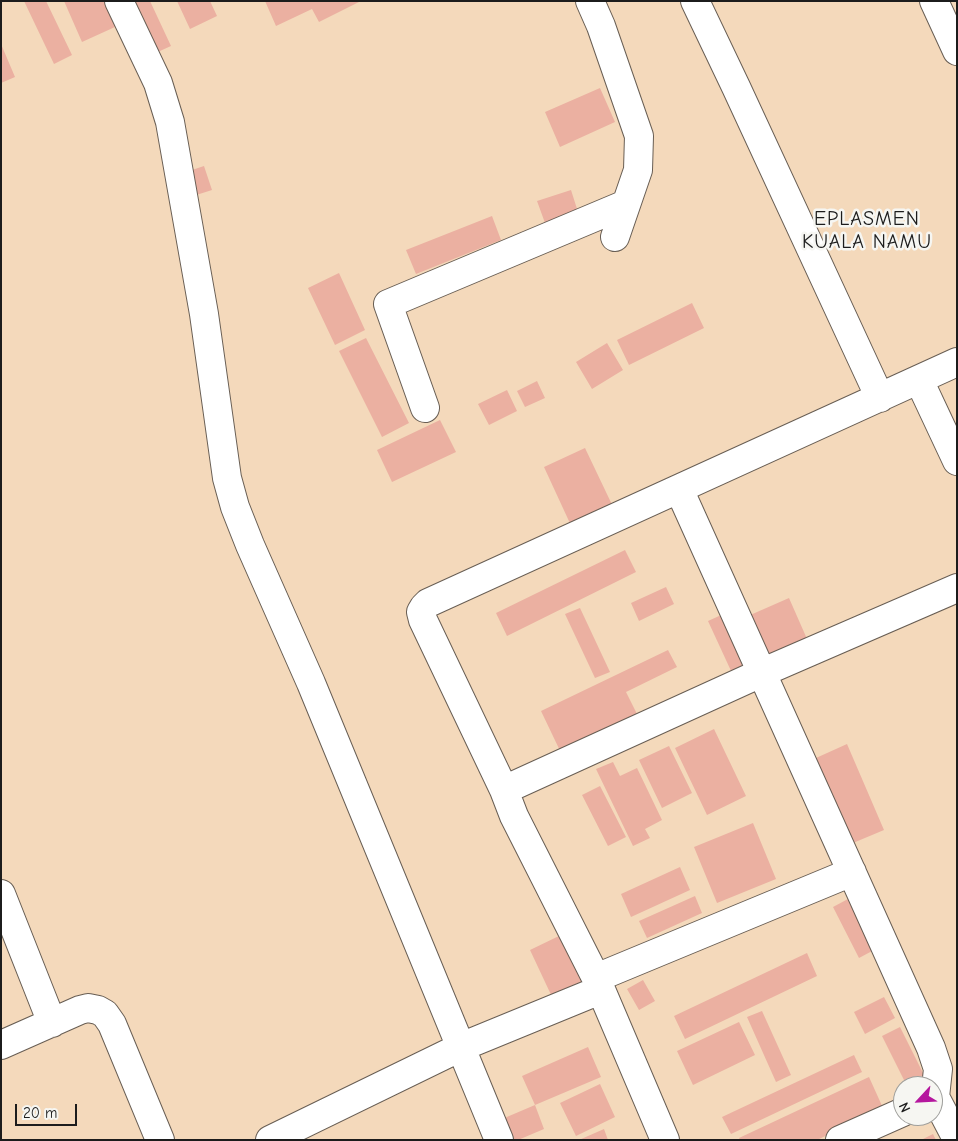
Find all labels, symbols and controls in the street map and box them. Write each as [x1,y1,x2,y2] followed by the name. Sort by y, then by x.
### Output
[801,207,933,254] district label: EPLASMEN KUALA NAMU
[893,1076,943,1126] north arrow
[18,1094,80,1126] scale bar
[895,1099,914,1115] text: N
[23,1104,57,1122] text: 20 m

